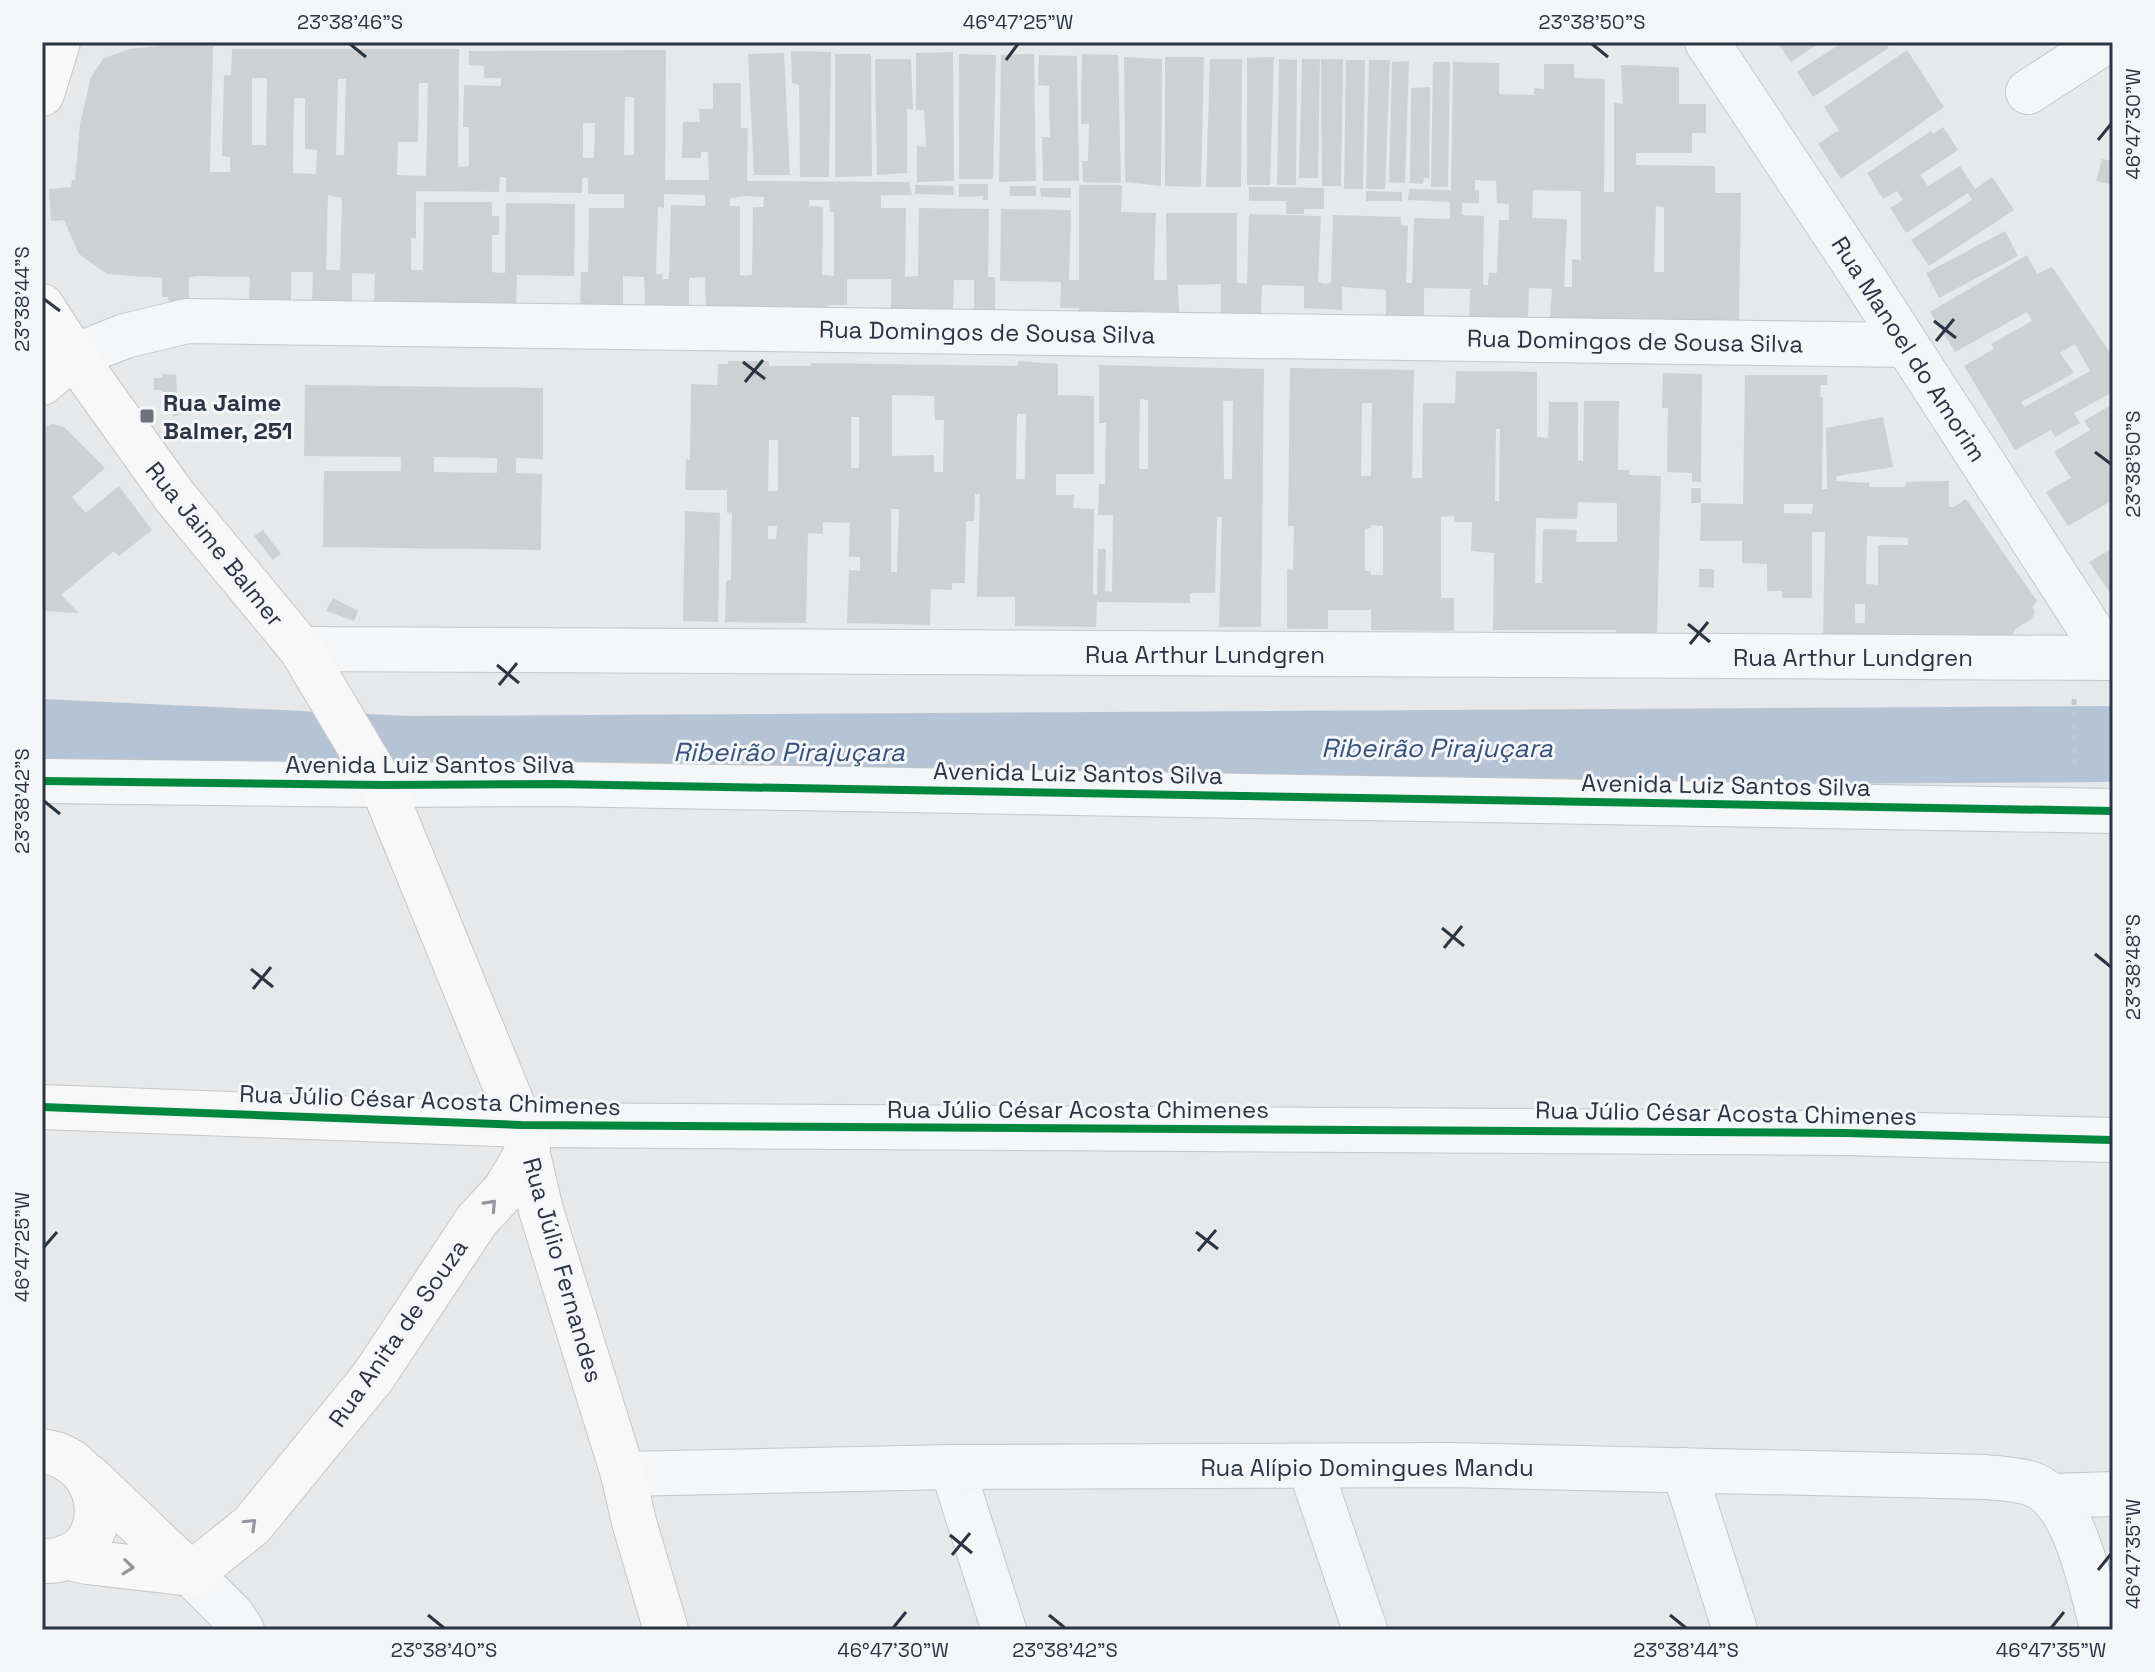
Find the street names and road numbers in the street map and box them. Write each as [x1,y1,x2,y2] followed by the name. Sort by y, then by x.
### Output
[1825,231,1993,467] street label: Rua Manoel do Amorim
[819,314,1156,350] street label: Rua Domingos de Sousa Silva
[1467,323,1804,359] street label: Rua Domingos de Sousa Silva
[139,455,291,633] street label: Rua Jaime Balmer
[1085,639,1325,670] street label: Rua Arthur Lundgren
[1733,642,1973,673] street label: Rua Arthur Lundgren
[285,749,575,780] street label: Avenida Luiz Santos Silva
[933,755,1223,791] street label: Avenida Luiz Santos Silva
[1581,767,1871,803] street label: Avenida Luiz Santos Silva
[239,1078,621,1122] street label: Rua Júlio César Acosta Chimenes
[887,1094,1269,1125] street label: Rua Júlio César Acosta Chimenes
[1535,1094,1917,1132] street label: Rua Júlio César Acosta Chimenes
[516,1154,610,1386] street label: Rua Júlio Fernandes
[322,1233,475,1433] street label: Rua Anita de Souza
[1200,1452,1534,1483] street label: Rua Alípio Domingues Mandu

